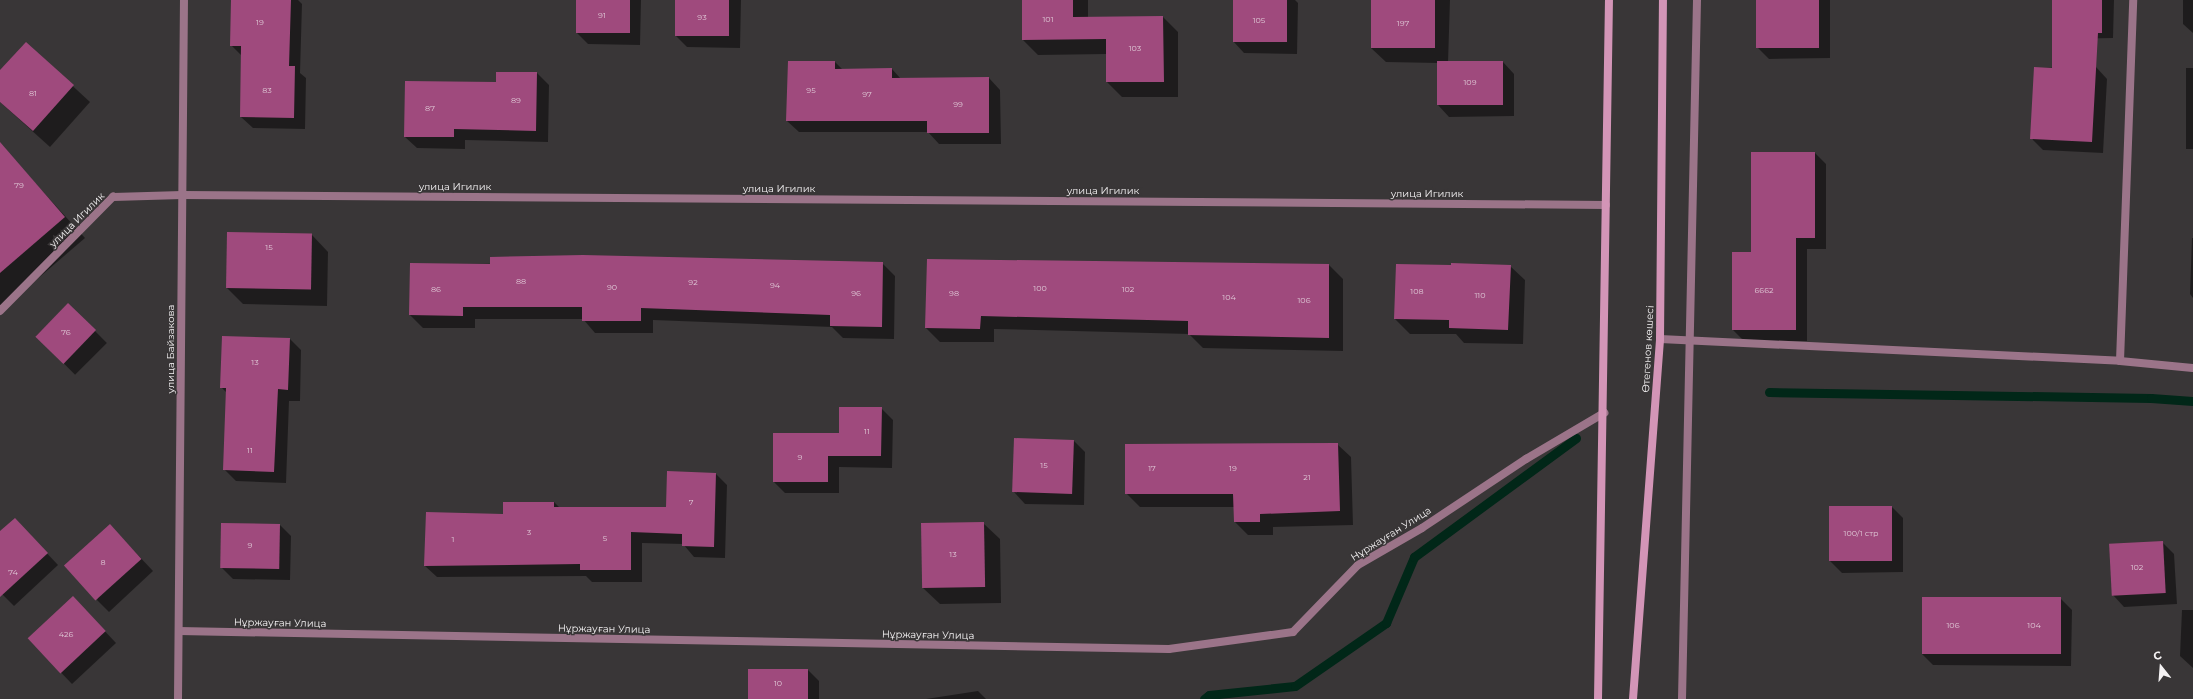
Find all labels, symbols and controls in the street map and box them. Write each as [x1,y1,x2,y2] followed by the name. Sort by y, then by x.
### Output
[598,11,606,21] house number: 91
[697,13,707,23] house number: 93
[1042,15,1054,25] house number: 101
[1253,16,1265,26] house number: 105
[256,18,264,28] house number: 19
[1397,19,1409,29] house number: 197
[1129,44,1141,54] house number: 103
[1463,78,1477,88] house number: 109
[262,86,272,96] house number: 83
[806,86,816,96] house number: 95
[29,89,37,99] house number: 81
[862,90,872,100] house number: 97
[511,96,521,106] house number: 89
[953,100,963,110] house number: 99
[425,104,435,114] house number: 87
[14,181,24,191] house number: 79
[419,181,491,193] street label: улица Игилик
[743,183,815,195] street label: улица Игилик
[1067,185,1139,197] street label: улица Игилик
[1391,188,1463,200] street label: улица Игилик
[47,190,107,250] street label: улица Игилик
[265,243,273,253] house number: 15
[516,277,526,287] house number: 88
[688,278,698,288] house number: 92
[770,281,780,291] house number: 94
[607,283,617,293] house number: 90
[1033,284,1047,294] house number: 100
[431,285,441,295] house number: 86
[1122,285,1134,295] house number: 102
[1754,286,1774,296] house number: 6662
[1410,287,1424,297] house number: 108
[851,289,861,299] house number: 96
[949,289,959,299] house number: 98
[1474,291,1486,301] house number: 110
[1222,293,1236,303] house number: 104
[1297,296,1311,306] house number: 106
[165,305,177,393] street label: улица Байзакова
[1640,305,1656,393] street label: Өтегенов көшесі
[61,328,71,338] house number: 76
[251,358,259,368] house number: 13
[864,427,870,437] house number: 11
[247,446,253,456] house number: 11
[798,453,802,463] house number: 9
[1040,461,1048,471] house number: 15
[1148,464,1156,474] house number: 17
[1229,464,1237,474] house number: 19
[1303,473,1311,483] house number: 21
[689,498,693,508] house number: 7
[1349,504,1433,564] street label: Нұржауған Улица
[527,528,531,538] house number: 3
[1844,529,1878,539] house number: 100/1 стр
[603,534,607,544] house number: 5
[452,535,454,545] house number: 1
[248,541,252,551] house number: 9
[949,550,957,560] house number: 13
[100,558,106,568] house number: 8
[2131,563,2143,573] house number: 102
[8,568,18,578] house number: 74
[234,616,326,630] street label: Нұржауған Улица
[1946,621,1960,631] house number: 106
[2027,621,2041,631] house number: 104
[558,622,650,636] street label: Нұржауған Улица
[882,628,974,642] street label: Нұржауған Улица
[59,630,73,640] house number: 426
[2141,647,2181,687] north arrow
[2152,648,2163,663] text: С
[774,679,782,689] house number: 10

